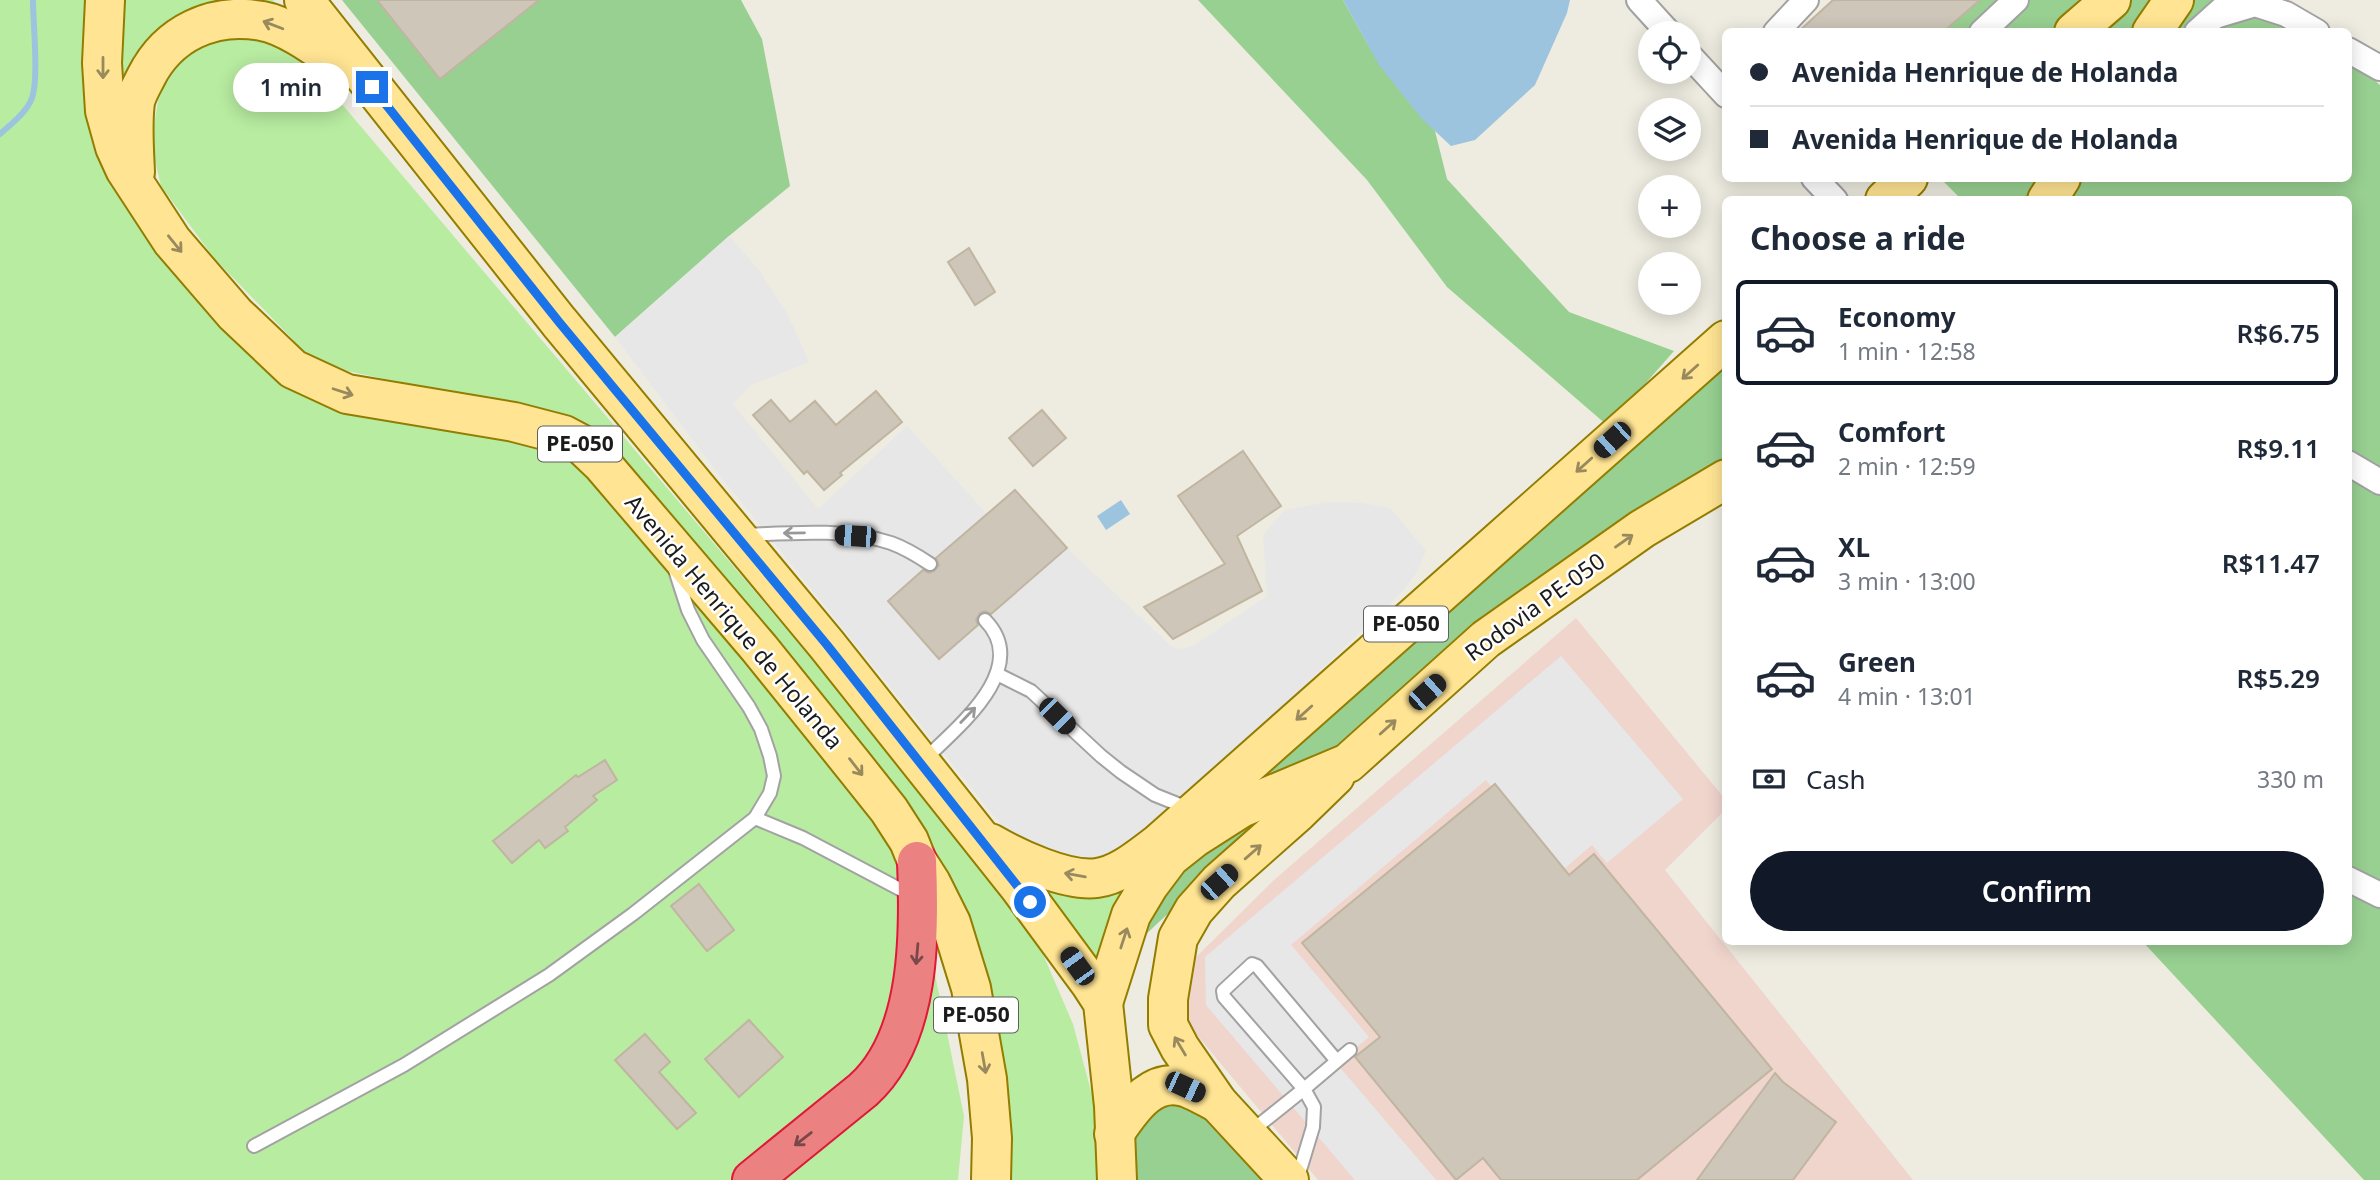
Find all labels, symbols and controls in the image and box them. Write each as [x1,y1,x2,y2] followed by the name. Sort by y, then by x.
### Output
[263,18,284,31] one-way arrow
[1638,21,1701,315] map controls
[1638,21,1701,84] button: locate
[1792,54,2178,90] text: Avenida Henrique de Holanda
[96,56,110,79] one-way arrow
[232,62,348,112] callout: 1 min
[260,71,322,103] text: 1 min
[356,71,388,103] route end
[1638,98,1701,161] button: layers
[1792,121,2178,157] text: Avenida Henrique de Holanda
[1638,175,1701,238] button: +
[1750,216,1966,259] text: Choose a ride
[168,234,183,252] one-way arrow
[1638,252,1701,315] button: −
[1838,299,1956,335] text: Economy
[1754,301,1817,364] icon: car
[2237,315,2320,351] text: R$6.75
[1838,335,1976,367] text: 1 min · 12:58
[1681,364,1699,380] one-way arrow
[332,386,354,399] one-way arrow
[1838,414,1946,450] text: Comfort
[1754,416,1817,479] icon: car
[1590,418,1635,462] car
[538,426,622,462] road number: PE-050
[2237,430,2320,466] text: R$9.11
[1838,450,1976,482] text: 2 min · 12:59
[1576,457,1594,473] one-way arrow
[618,487,851,756] street label: Avenida Henrique de Holanda
[834,524,877,548] car
[783,527,806,540] one-way arrow
[1838,529,1870,565] text: XL
[1754,531,1817,594] icon: car
[1614,534,1633,549] one-way arrow
[1458,544,1611,668] street label: Rodovia PE-050
[2222,545,2320,581] text: R$11.47
[1838,565,1976,597] text: 3 min · 13:00
[1364,606,1448,642] road number: PE-050
[1838,644,1916,680] text: Green
[1754,646,1817,709] icon: car
[2237,660,2320,696] text: R$5.29
[1405,670,1450,714] car
[1838,680,1976,712] text: 4 min · 13:01
[1035,694,1080,738] car
[1296,705,1313,722] one-way arrow
[960,707,977,724] one-way arrow
[1379,719,1397,735] one-way arrow
[848,758,863,776] one-way arrow
[1750,760,1788,798] icon: cash
[1806,761,1866,797] text: Cash
[2257,763,2324,795] text: 330 m
[1244,844,1262,860] one-way arrow
[1750,851,2324,931] button: Confirm
[1197,860,1242,904] car
[1064,868,1087,882] one-way arrow
[1014,886,1046,918] route start
[1118,927,1131,949] one-way arrow
[910,942,923,964] one-way arrow
[1057,943,1098,989] car
[934,998,1018,1032] road number: PE-050
[1173,1037,1187,1057] one-way arrow
[978,1051,991,1074] one-way arrow
[1162,1069,1209,1105] car
[795,1132,813,1147] one-way arrow

